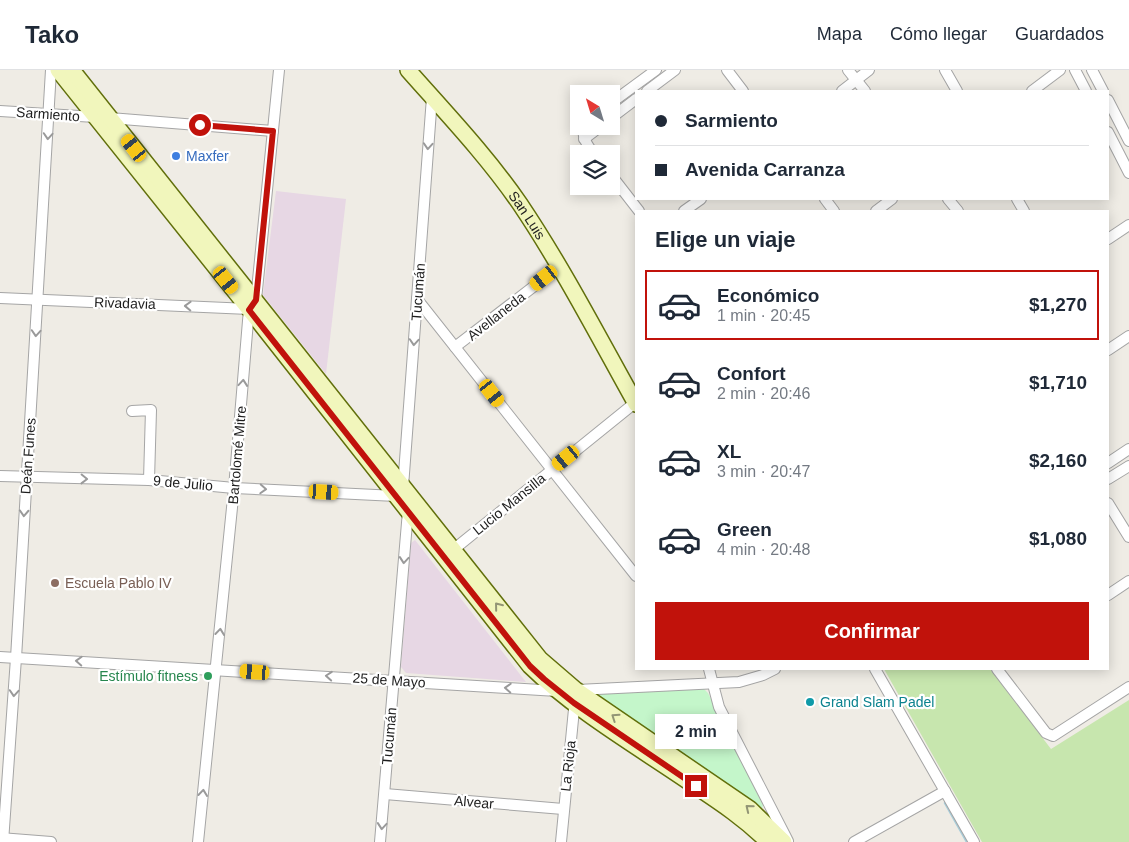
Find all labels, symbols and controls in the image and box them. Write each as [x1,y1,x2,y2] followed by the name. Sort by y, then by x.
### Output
[25,21,79,48] text: Tako
[817,24,862,44] text: Mapa
[890,24,987,44] text: Cómo llegar
[1015,24,1104,44] text: Guardados
[570,85,620,135] north arrow
[570,85,620,195] map controls
[16,104,81,124] street label: Sarmiento
[685,110,778,131] text: Sarmiento
[189,114,211,136] route start
[43,132,54,140] one-way arrow
[118,132,149,164] car
[423,142,434,150] one-way arrow
[570,145,620,195] button: layers
[186,148,229,164] place label: Maxfer
[170,150,182,162] marker: Maxfer
[685,159,845,180] text: Avenida Carranza
[505,188,549,242] street label: San Luis
[655,227,796,252] text: Elige un viaje
[408,263,428,321] street label: Tucumán
[527,263,560,293] car
[210,264,241,296] car
[657,283,702,328] icon: car
[717,285,819,306] text: Económico
[464,288,528,344] street label: Avellaneda
[94,294,156,312] street label: Rivadavia
[1029,294,1087,315] text: $1,270
[184,301,192,311] one-way arrow
[717,307,810,324] text: 1 min · 20:45
[30,330,41,338] one-way arrow
[409,339,420,347] one-way arrow
[657,361,702,406] icon: car
[717,363,786,384] text: Confort
[1029,372,1087,393] text: $1,710
[476,377,507,409] car
[237,379,248,387] one-way arrow
[717,385,810,402] text: 2 min · 20:46
[225,405,249,505] street label: Bartolomé Mitre
[17,417,39,495] street label: Deán Funes
[657,439,702,484] icon: car
[717,441,741,462] text: XL
[549,443,582,473] car
[1029,450,1087,471] text: $2,160
[717,463,810,480] text: 3 min · 20:47
[469,470,549,538] street label: Lucio Mansilla
[152,472,214,494] street label: 9 de Julio
[80,474,88,484] one-way arrow
[260,484,268,495] one-way arrow
[308,484,339,500] car
[19,509,30,517] one-way arrow
[657,517,702,562] icon: car
[717,519,772,540] text: Green
[1029,528,1087,549] text: $1,080
[717,541,810,558] text: 4 min · 20:48
[399,556,410,564] one-way arrow
[65,575,172,591] place label: Escuela Pablo IV
[49,577,61,589] marker: Escuela Pablo IV
[655,602,1089,660] button: Confirmar
[496,603,504,612] one-way arrow
[214,628,225,636] one-way arrow
[75,656,83,667] one-way arrow
[239,663,270,681] car
[99,668,198,684] place label: Estímulo fitness
[352,669,426,691] street label: 25 de Mayo
[202,670,214,682] marker: Estímulo fitness
[324,671,332,682] one-way arrow
[504,682,512,693] one-way arrow
[9,689,20,697] one-way arrow
[820,694,934,710] place label: Grand Slam Padel
[804,696,816,708] marker: Grand Slam Padel
[379,706,399,766] street label: Tucumán
[611,714,621,723] one-way arrow
[655,714,737,748] callout: 2 min
[675,723,717,740] text: 2 min
[557,739,579,792] street label: La Rioja
[685,775,707,797] route end
[197,789,208,797] one-way arrow
[454,792,495,812] street label: Alvear
[746,806,755,814] one-way arrow
[377,822,388,830] one-way arrow

